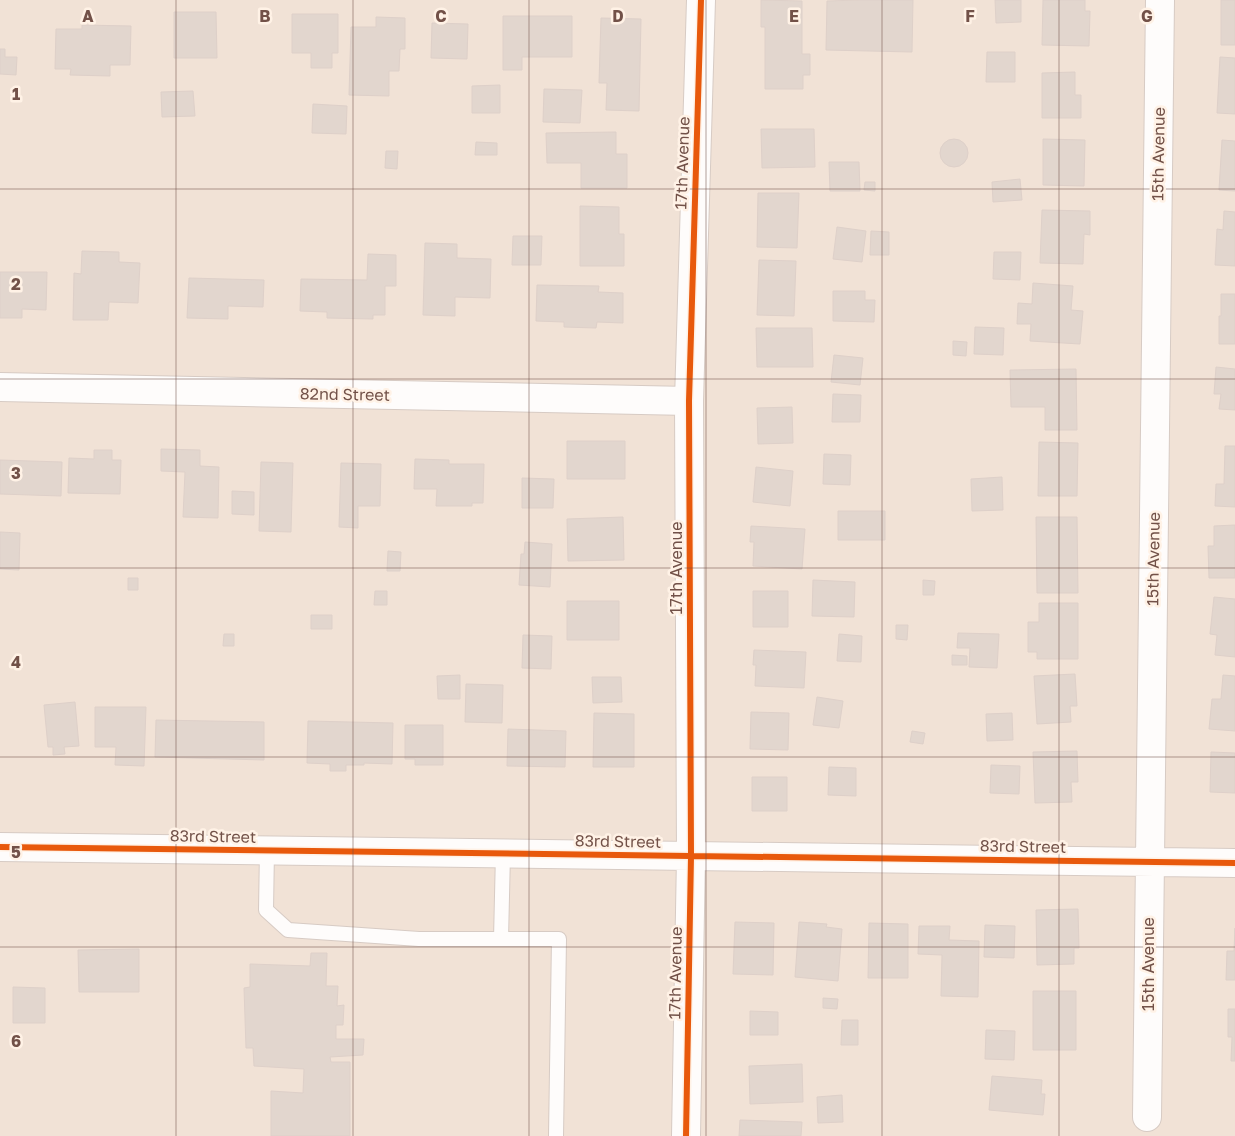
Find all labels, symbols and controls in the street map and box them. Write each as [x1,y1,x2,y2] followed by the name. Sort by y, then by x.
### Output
[82,6,94,26] text: A
[259,6,271,26] text: B
[435,6,447,26] text: C
[612,6,624,26] text: D
[789,6,799,26] text: E
[965,6,975,26] text: F
[1141,6,1153,26] text: G
[12,84,20,104] text: 1
[1147,107,1169,201] street label: 15th Avenue
[670,116,694,210] street label: 17th Avenue
[11,274,21,294] text: 2
[300,383,390,405] street label: 82nd Street
[11,463,21,483] text: 3
[1142,512,1164,606] street label: 15th Avenue
[666,522,686,614] street label: 17th Avenue
[11,652,21,672] text: 4
[170,825,256,847] street label: 83rd Street
[575,830,661,852] street label: 83rd Street
[980,835,1066,857] street label: 83rd Street
[11,842,21,862] text: 5
[1138,917,1158,1011] street label: 15th Avenue
[664,926,686,1020] street label: 17th Avenue
[11,1031,21,1051] text: 6

